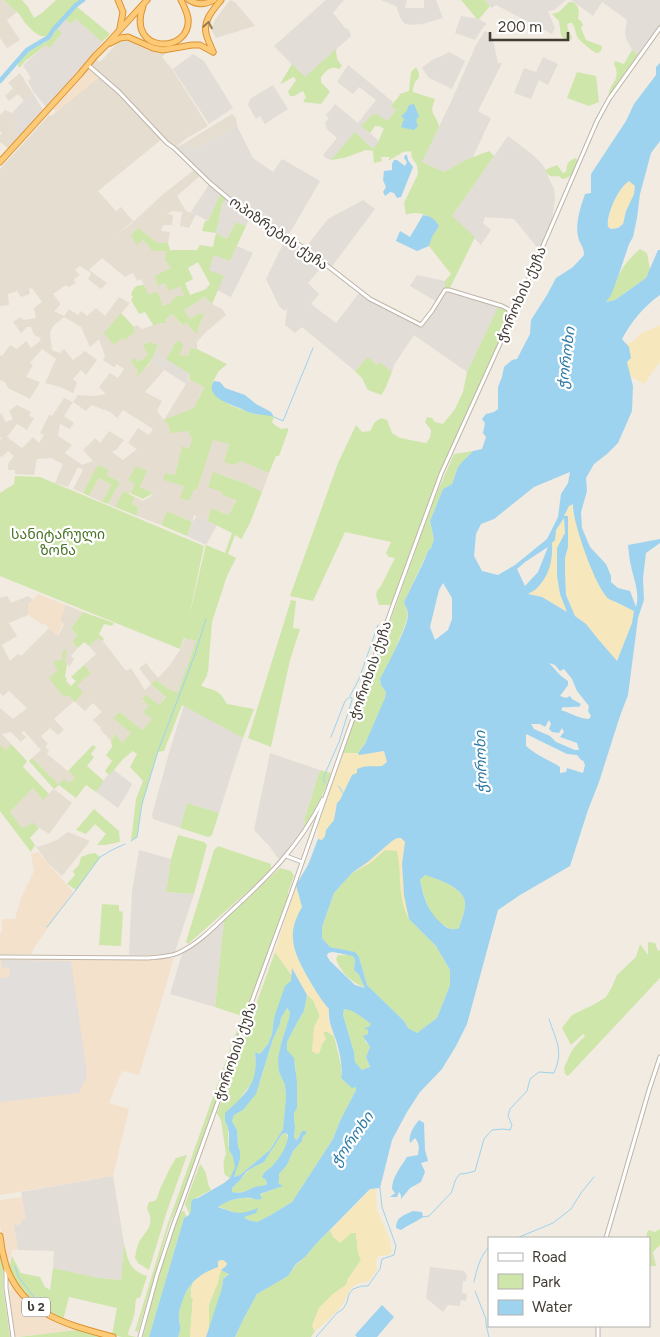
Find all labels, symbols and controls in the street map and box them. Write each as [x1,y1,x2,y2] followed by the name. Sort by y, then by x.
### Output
[490,10,568,42] scale bar
[498,18,542,36] text: 200 m
[202,20,212,29] one-way arrow
[226,193,331,274] street label: ოპიზრების ქუჩა
[493,244,550,345] street label: ჭოროხის ქუჩა
[553,325,579,390] water label: ჭოროხი
[11,526,105,559] park label: სანიტარული ზონა
[346,619,395,722] street label: ჭოროხის ქუჩა
[471,729,491,793] water label: ჭოროხი
[211,1000,260,1103] street label: ჭოროხის ქუჩა
[327,1107,378,1170] water label: ჭოროხი
[488,1237,650,1327] legend
[532,1248,567,1266] text: Road
[532,1273,561,1291] text: Park
[22,1298,50,1316] road number: ს 2
[532,1298,572,1316] text: Water

